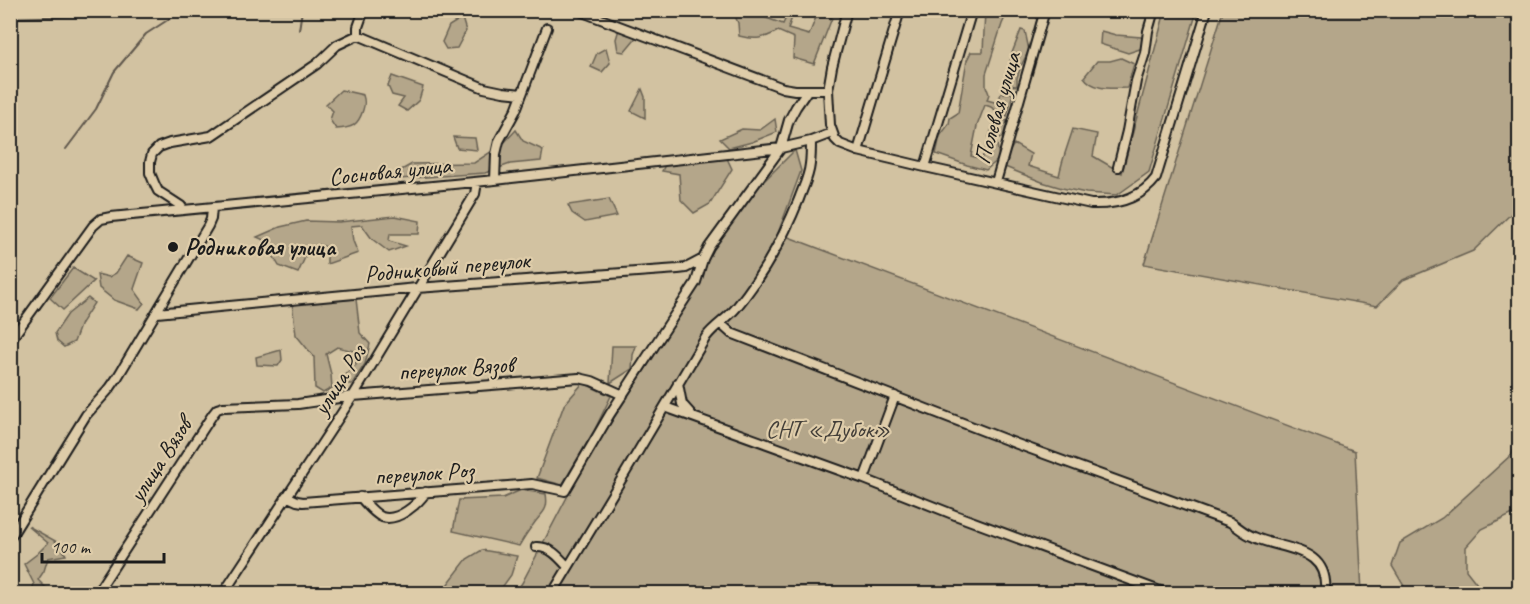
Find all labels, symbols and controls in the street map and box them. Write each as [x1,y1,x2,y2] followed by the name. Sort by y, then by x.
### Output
[967,47,1028,167] street label: Полевая улица
[327,150,454,192] street label: Сосновая улица
[185,232,337,262] place label: Родниковая улица
[166,240,180,254] marker: Родниковая улица
[363,245,533,289] street label: Родниковый переулок
[305,337,373,423] street label: улица Роз
[397,349,519,387] street label: переулок Вязов
[121,407,201,510] street label: улица Вязов
[766,414,890,444] park label: СНТ «Дубок»
[373,454,476,491] street label: переулок Роз
[42,526,164,564] scale bar
[51,536,92,558] text: 100 m

